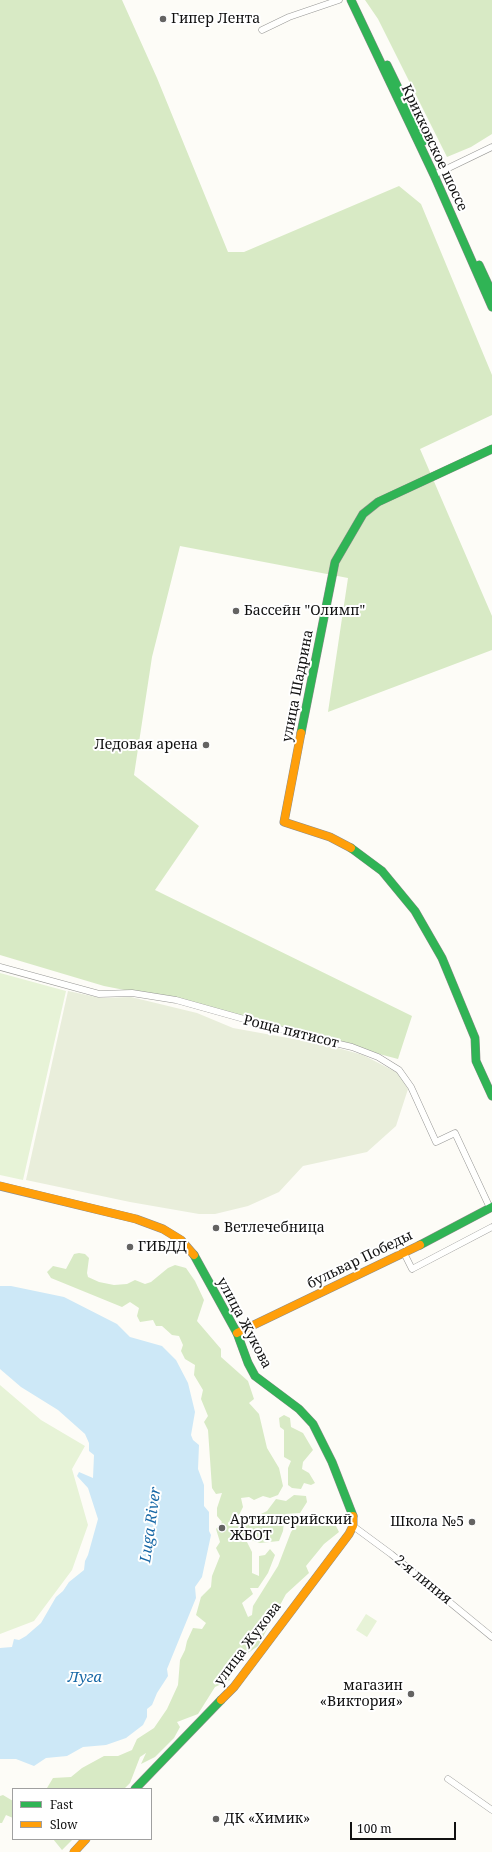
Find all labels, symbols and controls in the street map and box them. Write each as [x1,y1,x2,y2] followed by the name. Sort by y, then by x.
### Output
[171,11,260,27] place label: Гипер Лента
[158,14,168,24] marker: Гипер Лента
[397,82,471,214] street label: Крикковское шоссе
[244,603,365,619] place label: Бассейн "Олимп"
[231,606,241,616] marker: Бассейн "Олимп"
[279,628,317,744] street label: улица Шадрина
[94,737,198,753] place label: Ледовая арена
[201,740,211,750] marker: Ледовая арена
[241,1012,341,1052] street label: Роща пятисот
[224,1220,325,1236] place label: Ветлечебница
[211,1223,221,1233] marker: Ветлечебница
[304,1227,416,1293] street label: бульвар Победы
[138,1239,187,1255] place label: ГИБДД
[125,1242,135,1252] marker: ГИБДД
[213,1275,275,1371] street label: улица Жукова
[137,1486,165,1564] water label: Luga River
[230,1512,352,1544] place label: Артиллерийский ЖБОТ
[390,1514,464,1530] place label: Школа №5
[467,1517,477,1527] marker: Школа №5
[217,1523,227,1533] marker: Артиллерийский ЖБОТ
[391,1552,455,1608] street label: 2-я линия
[211,1599,285,1689] street label: улица Жукова
[68,1669,102,1687] water label: Луга
[320,1678,403,1710] place label: магазин «Виктория»
[406,1689,416,1699] marker: магазин «Виктория»
[12,1788,152,1840] legend
[50,1796,73,1813] text: Fast
[224,1811,310,1827] place label: ДК «Химик»
[211,1814,221,1824] marker: ДК «Химик»
[352,1814,458,1840] scale bar
[50,1816,78,1833] text: Slow
[357,1820,392,1837] text: 100 m

